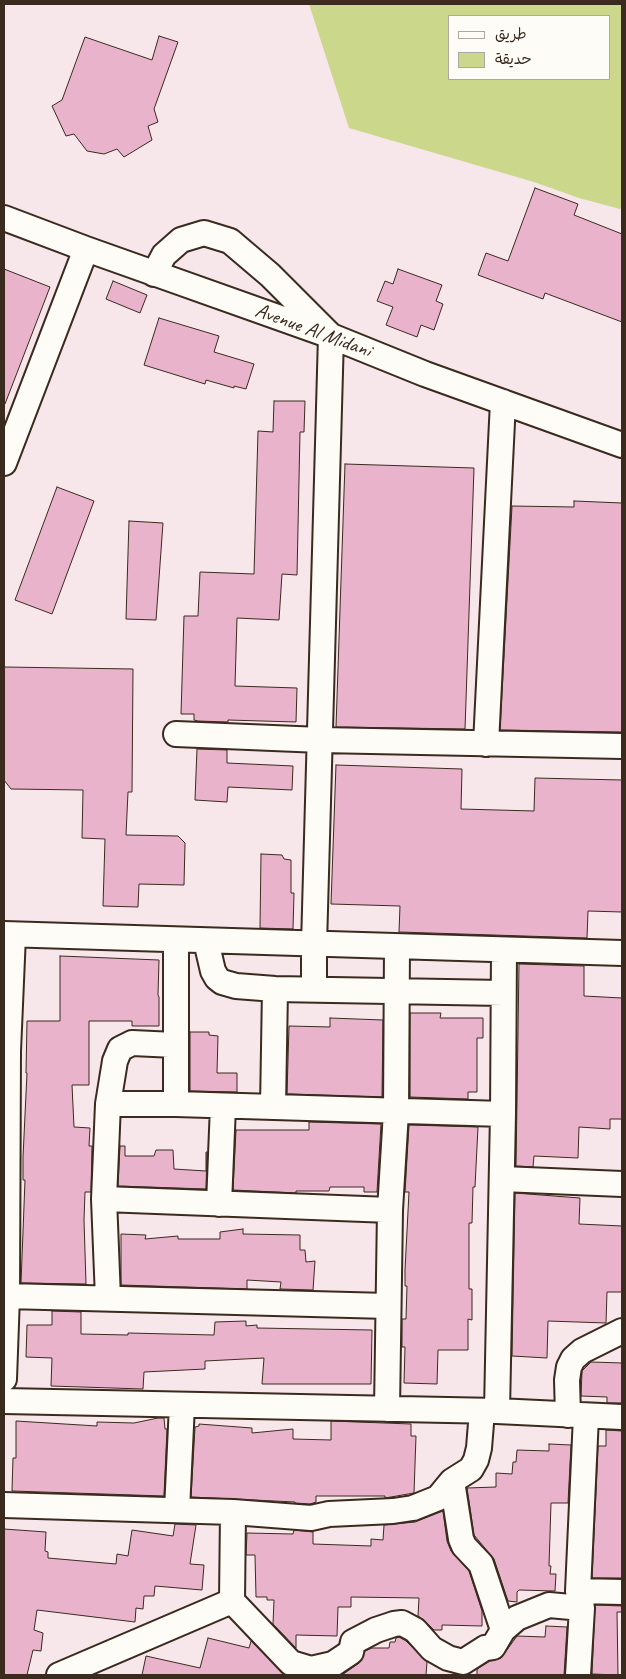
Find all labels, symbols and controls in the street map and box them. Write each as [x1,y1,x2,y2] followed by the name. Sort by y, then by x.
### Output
[448,15,611,80] legend
[495,25,527,44] text: طريق
[495,50,532,69] text: حديقة
[251,298,375,364] street label: Avenue Al Midani

